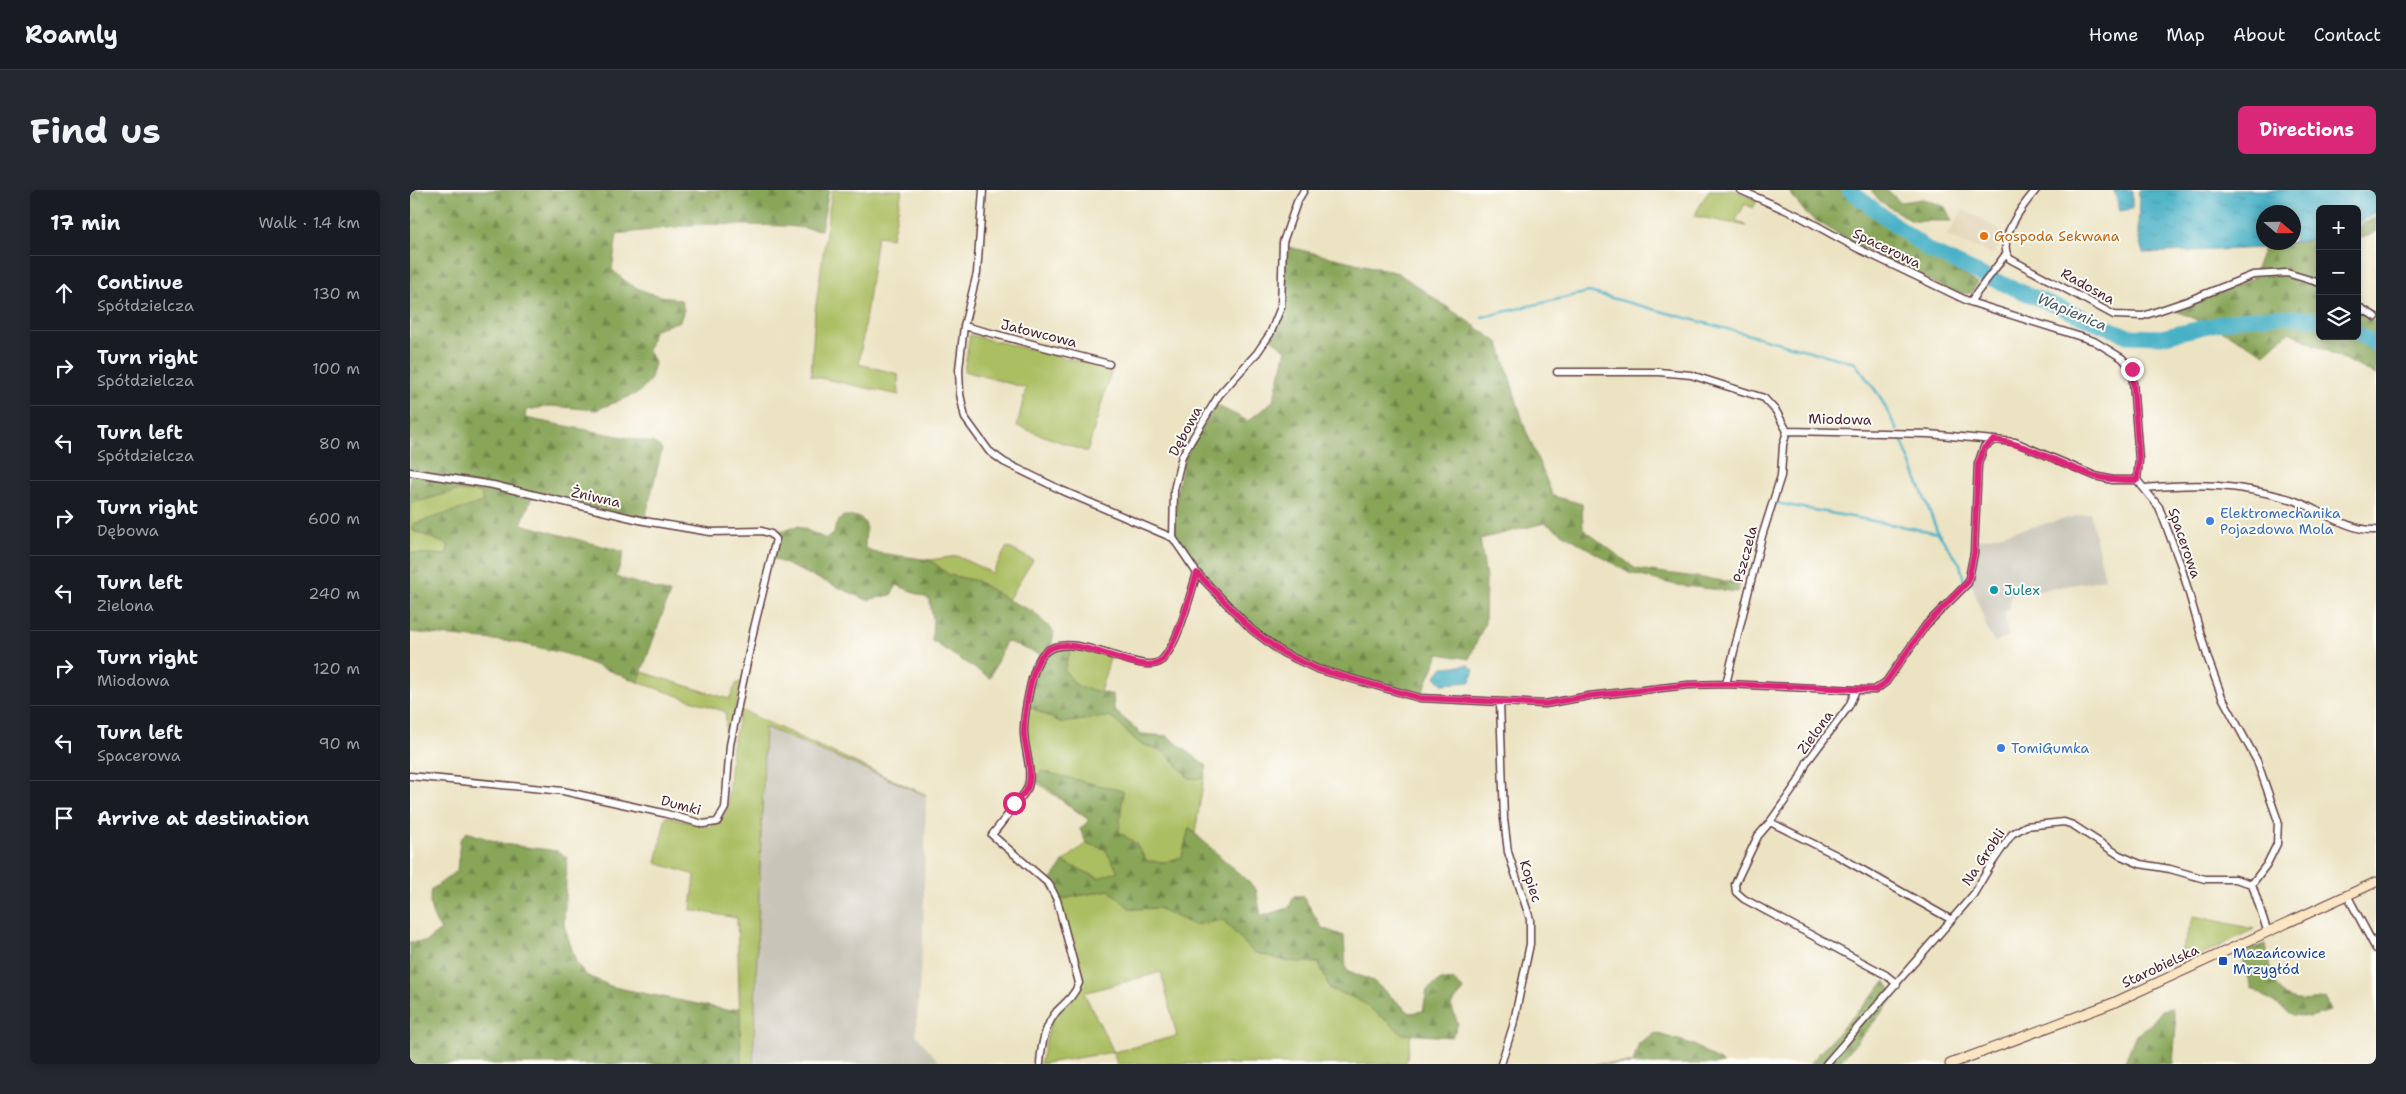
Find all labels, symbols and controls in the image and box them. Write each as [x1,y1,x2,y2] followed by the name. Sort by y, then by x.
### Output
[25,19,118,51] text: Roamly
[2089,23,2138,47] text: Home
[2166,23,2205,47] text: Map
[2233,23,2286,47] text: About
[2314,23,2381,47] text: Contact
[2238,106,2376,154] button: Directions
[30,107,161,154] text: Find us
[2256,205,2301,250] north arrow
[2316,205,2361,340] map controls
[2316,205,2361,250] button: +
[50,209,121,237] text: 17 min
[259,212,360,233] text: Walk · 1.4 km
[1850,224,1924,272] street label: Spacerowa
[1994,227,2120,245] place label: Gospoda Sekwana
[1978,230,1990,242] marker: Gospoda Sekwana
[2316,250,2361,295] button: −
[2058,264,2118,308] street label: Radosna
[97,270,183,295] text: Continue
[50,279,78,307] icon: ahead
[313,283,360,304] text: 130 m
[2034,288,2110,336] water label: Wapienica
[97,295,194,316] text: Spółdzielcza
[2316,295,2361,340] button: layers
[999,315,1079,351] street label: Jałowcowa
[97,345,198,370] text: Turn right
[50,354,78,382] icon: right
[312,358,360,379] text: 100 m
[2121,358,2144,381] route end
[97,370,194,391] text: Spółdzielcza
[1164,403,1206,459] street label: Dębowa
[1808,409,1872,429] street label: Miodowa
[97,420,183,445] text: Turn left
[50,429,78,457] icon: left
[319,433,360,454] text: 80 m
[97,445,194,466] text: Spółdzielcza
[570,483,623,511] street label: Żniwna
[97,495,198,520] text: Turn right
[50,504,78,532] icon: right
[2220,504,2341,538] place label: Elektromechanika Pojazdowa Mola
[2165,505,2206,581] street label: Spacerowa
[308,508,360,529] text: 600 m
[2204,515,2216,527] marker: Elektromechanika Pojazdowa Mola
[97,520,159,541] text: Dębowa
[1729,523,1761,584] street label: Pszczela
[97,570,183,595] text: Turn left
[50,579,78,607] icon: left
[2004,581,2040,599] place label: Julex
[308,583,360,604] text: 240 m
[1988,584,2000,596] marker: Julex
[97,595,154,616] text: Zielona
[97,645,198,670] text: Turn right
[50,654,78,682] icon: right
[313,658,360,679] text: 120 m
[97,670,169,691] text: Miodowa
[1793,706,1837,757] street label: Zielona
[97,720,183,745] text: Turn left
[50,729,78,757] icon: left
[319,733,360,754] text: 90 m
[2011,739,2090,757] place label: TomiGumka
[1995,742,2007,754] marker: TomiGumka
[97,745,181,766] text: Spacerowa
[659,791,703,819] street label: Dumki
[1003,792,1026,815] route start
[50,804,78,832] icon: arrive
[97,806,309,831] text: Arrive at destination
[1957,825,2009,889] street label: Na Grobli
[1516,858,1546,904] street label: Kopiec
[2118,940,2202,992] street label: Starobielska
[2233,944,2326,978] place label: Mazańcowice Mrzygłód
[2217,955,2229,967] marker: Mazańcowice Mrzygłód

